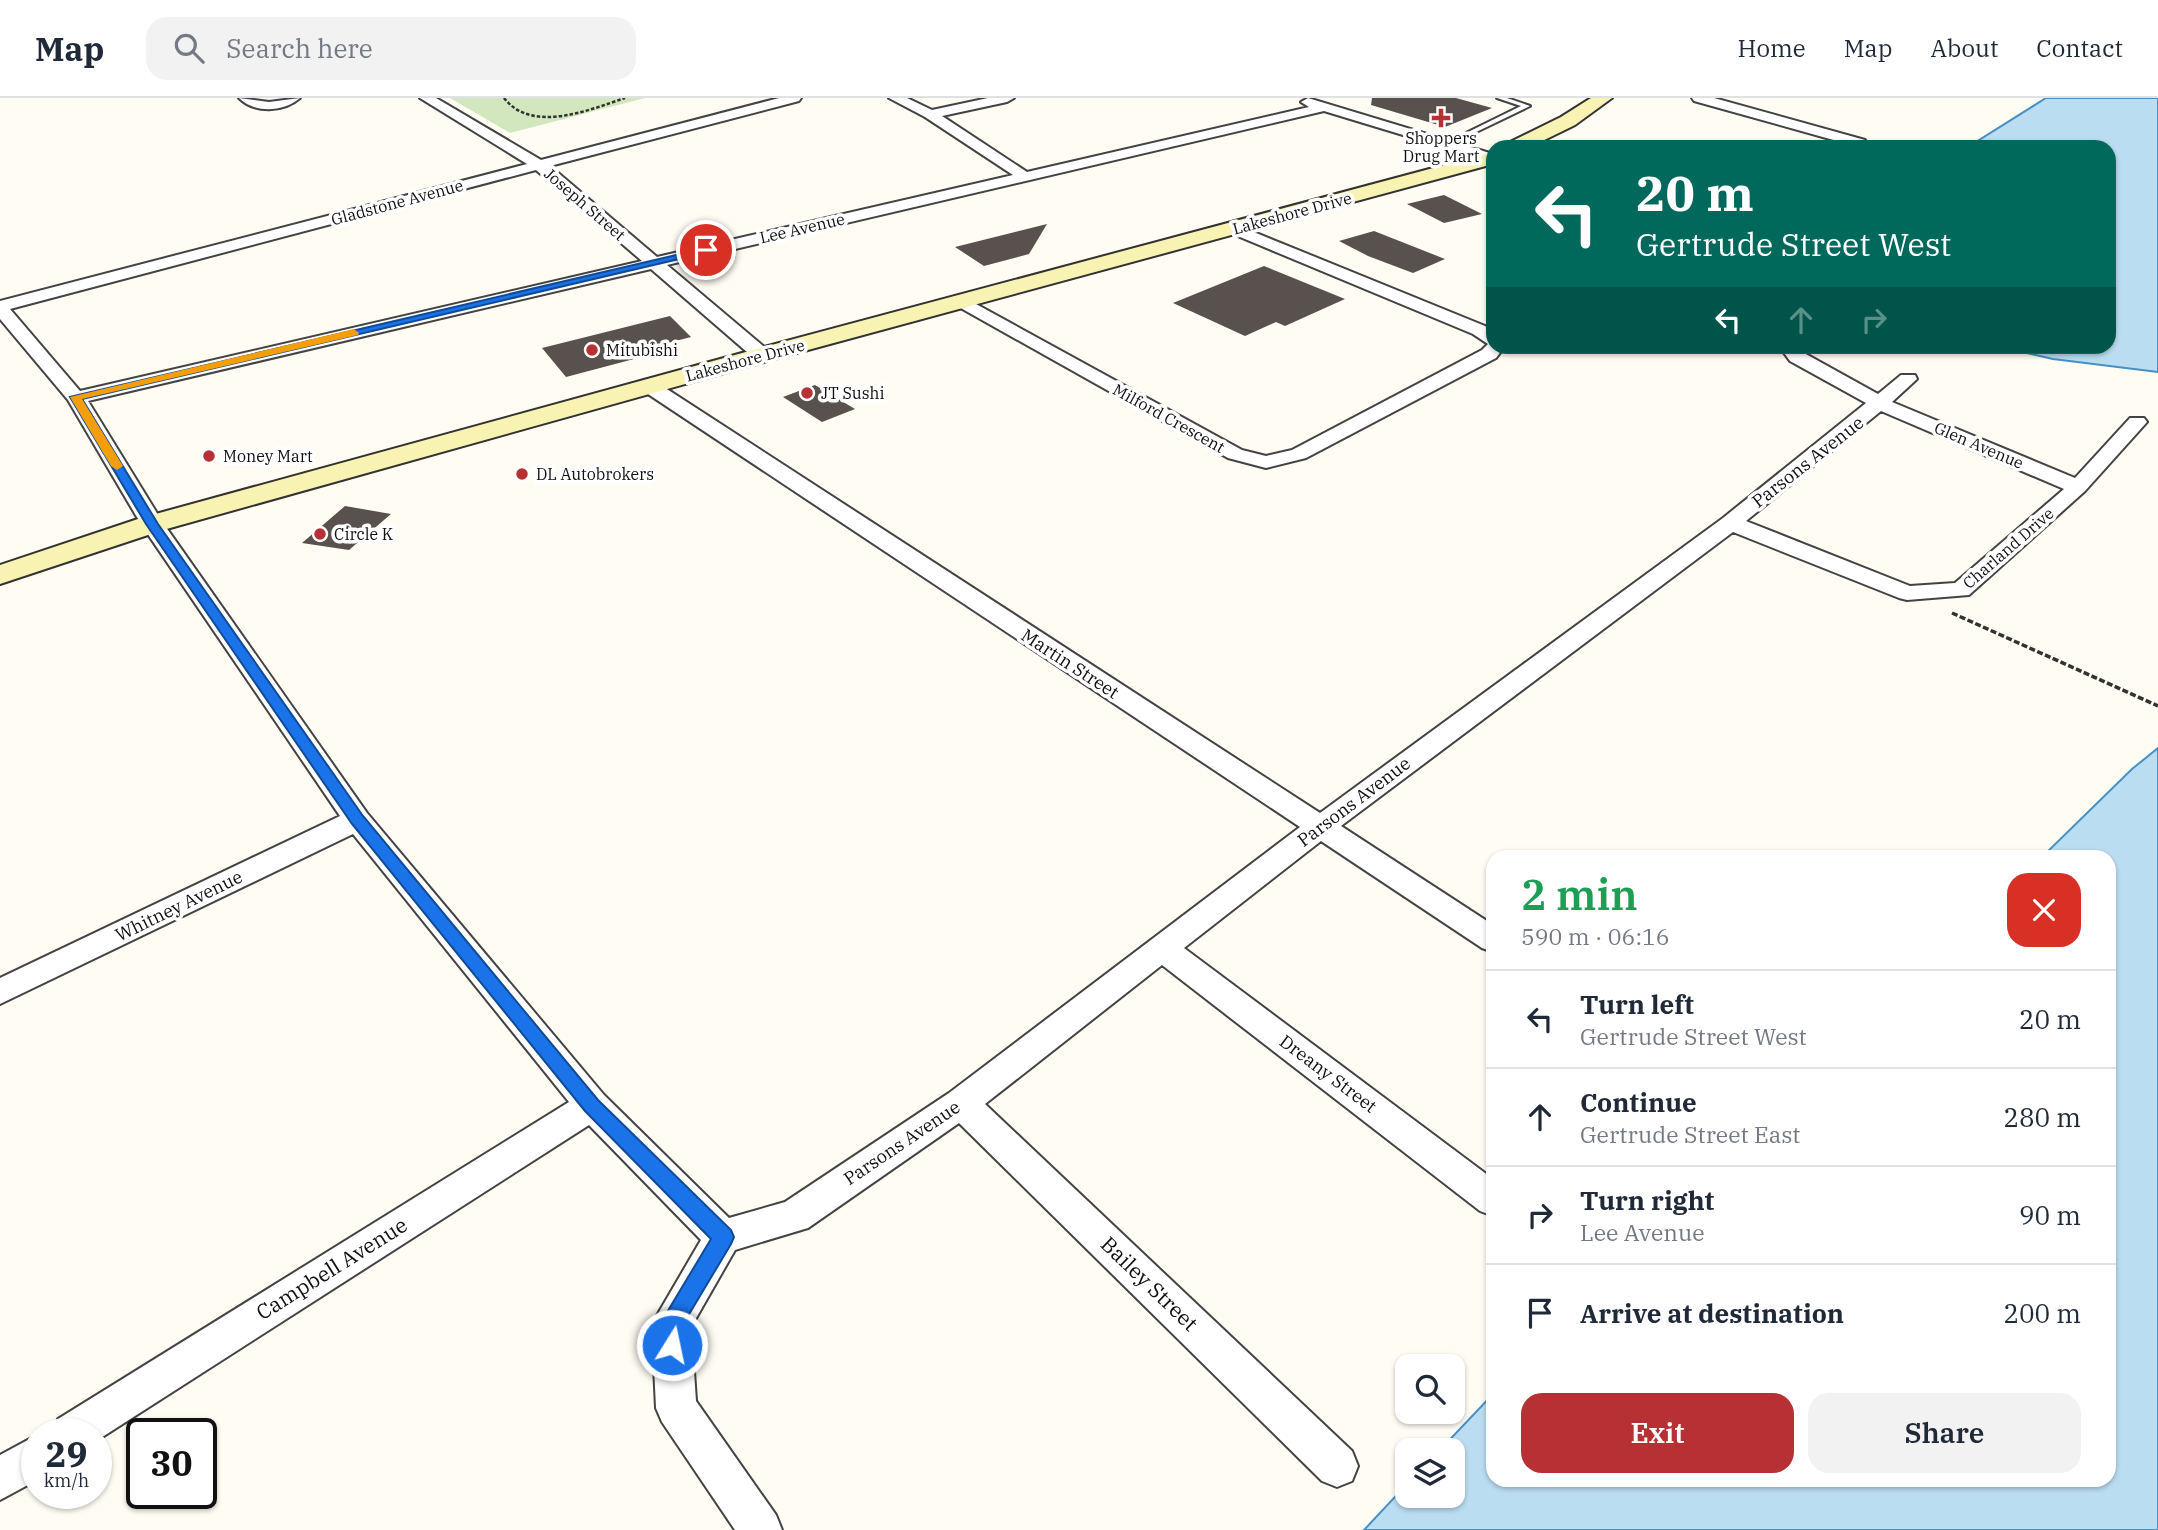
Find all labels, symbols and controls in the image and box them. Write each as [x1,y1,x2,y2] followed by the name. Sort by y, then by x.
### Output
[146,17,636,80] search box
[35,27,104,70] text: Map
[170,29,208,67] icon: search
[226,31,373,65] text: Search here
[1738,32,1806,64] text: Home
[1844,32,1892,64] text: Map
[1930,32,1998,64] text: About
[2036,32,2123,64] text: Contact
[1433,110,1449,126] marker: Shoppers Drug Mart
[1403,128,1480,166] place label: Shoppers Drug Mart
[1636,161,1754,224] text: 20 m
[540,163,630,245] street label: Joseph Street
[1521,168,1612,259] icon: left
[329,175,465,229] street label: Gladstone Avenue
[1230,187,1354,239] street label: Lakeshore Drive
[758,209,846,247] street label: Lee Avenue
[676,220,736,280] pin
[1636,223,1951,265] text: Gertrude Street West
[687,231,725,269] icon: arrive
[1709,301,1747,339] icon: left
[1782,301,1820,339] icon: ahead
[1855,301,1893,339] icon: right
[683,334,807,386] street label: Lakeshore Drive
[606,340,678,360] place label: Mitubishi
[584,342,600,358] marker: Mitubishi
[1110,379,1229,457] street label: Milford Crescent
[821,383,885,403] place label: JT Sushi
[799,385,815,401] marker: JT Sushi
[1747,411,1868,512] street label: Parsons Avenue
[1931,417,2027,473] street label: Glen Avenue
[223,446,313,466] place label: Money Mart
[201,448,217,464] marker: Money Mart
[536,464,654,484] place label: DL Autobrokers
[514,466,530,482] marker: DL Autobrokers
[1959,503,2057,593] street label: Charland Drive
[334,524,393,544] place label: Circle K
[312,526,328,542] marker: Circle K
[1017,623,1123,704] street label: Martin Street
[1293,752,1415,852] street label: Parsons Avenue
[111,865,246,946] street label: Whitney Avenue
[1521,867,1638,922] text: 2 min
[2007,873,2081,947] button: close
[1521,921,1670,951] text: 590 m · 06:16
[1580,987,1694,1021] text: Turn left
[1521,1000,1559,1038] icon: left
[2019,1002,2081,1036] text: 20 m
[1580,1021,1807,1051] text: Gertrude Street West
[1275,1030,1382,1118] street label: Dreany Street
[1580,1085,1697,1119] text: Continue
[839,1095,964,1190] street label: Parsons Avenue
[1521,1098,1559,1136] icon: ahead
[2003,1100,2081,1134] text: 280 m
[1580,1119,1800,1149] text: Gertrude Street East
[1580,1183,1714,1217] text: Turn right
[1521,1196,1559,1234] icon: right
[2019,1198,2081,1232] text: 90 m
[251,1210,412,1326] street label: Campbell Avenue
[1580,1217,1705,1247] text: Lee Avenue
[1095,1230,1204,1337] street label: Bailey Street
[1521,1294,1559,1332] icon: arrive
[1580,1296,1844,1330] text: Arrive at destination
[2003,1296,2081,1330] text: 200 m
[635,1308,709,1382] position arrow
[1395,1354,1465,1508] map controls
[1395,1354,1465,1424] button: search
[1521,1393,1794,1473] button: Exit
[1808,1393,2081,1473] button: Share
[126,1418,217,1509] speed limit sign: 30
[45,1431,88,1477] text: 29
[1395,1438,1465,1508] button: layers
[44,1469,89,1492] text: km/h

